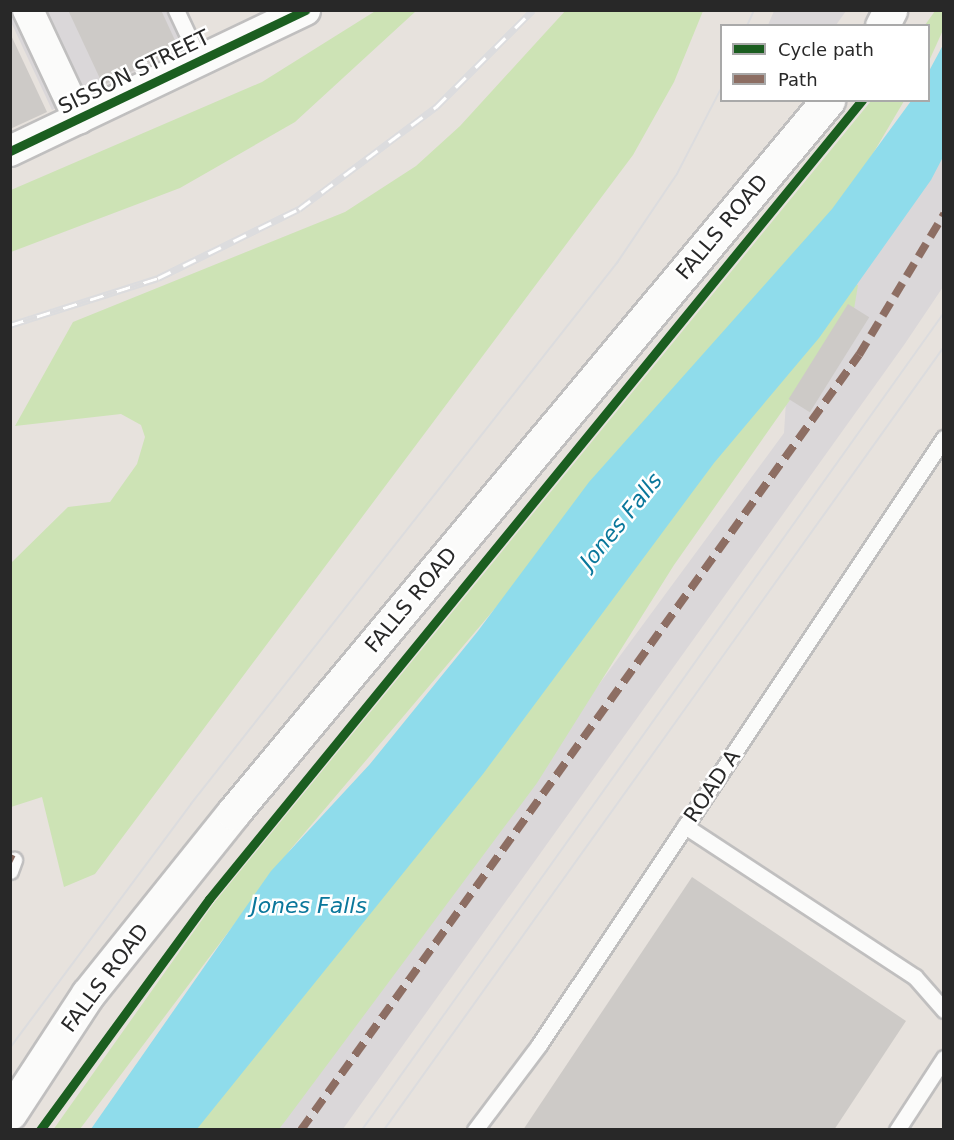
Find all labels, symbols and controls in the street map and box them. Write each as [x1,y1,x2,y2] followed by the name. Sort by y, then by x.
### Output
[54,24,214,120] street label: SISSON STREET
[720,24,930,102] legend
[778,39,874,60] text: Cycle path
[778,69,818,90] text: Path
[671,169,773,285] street label: FALLS ROAD
[574,468,668,574] water label: Jones Falls
[360,542,462,658] street label: FALLS ROAD
[679,745,745,827] street label: ROAD A
[251,893,367,919] water label: Jones Falls
[56,919,154,1037] street label: FALLS ROAD

